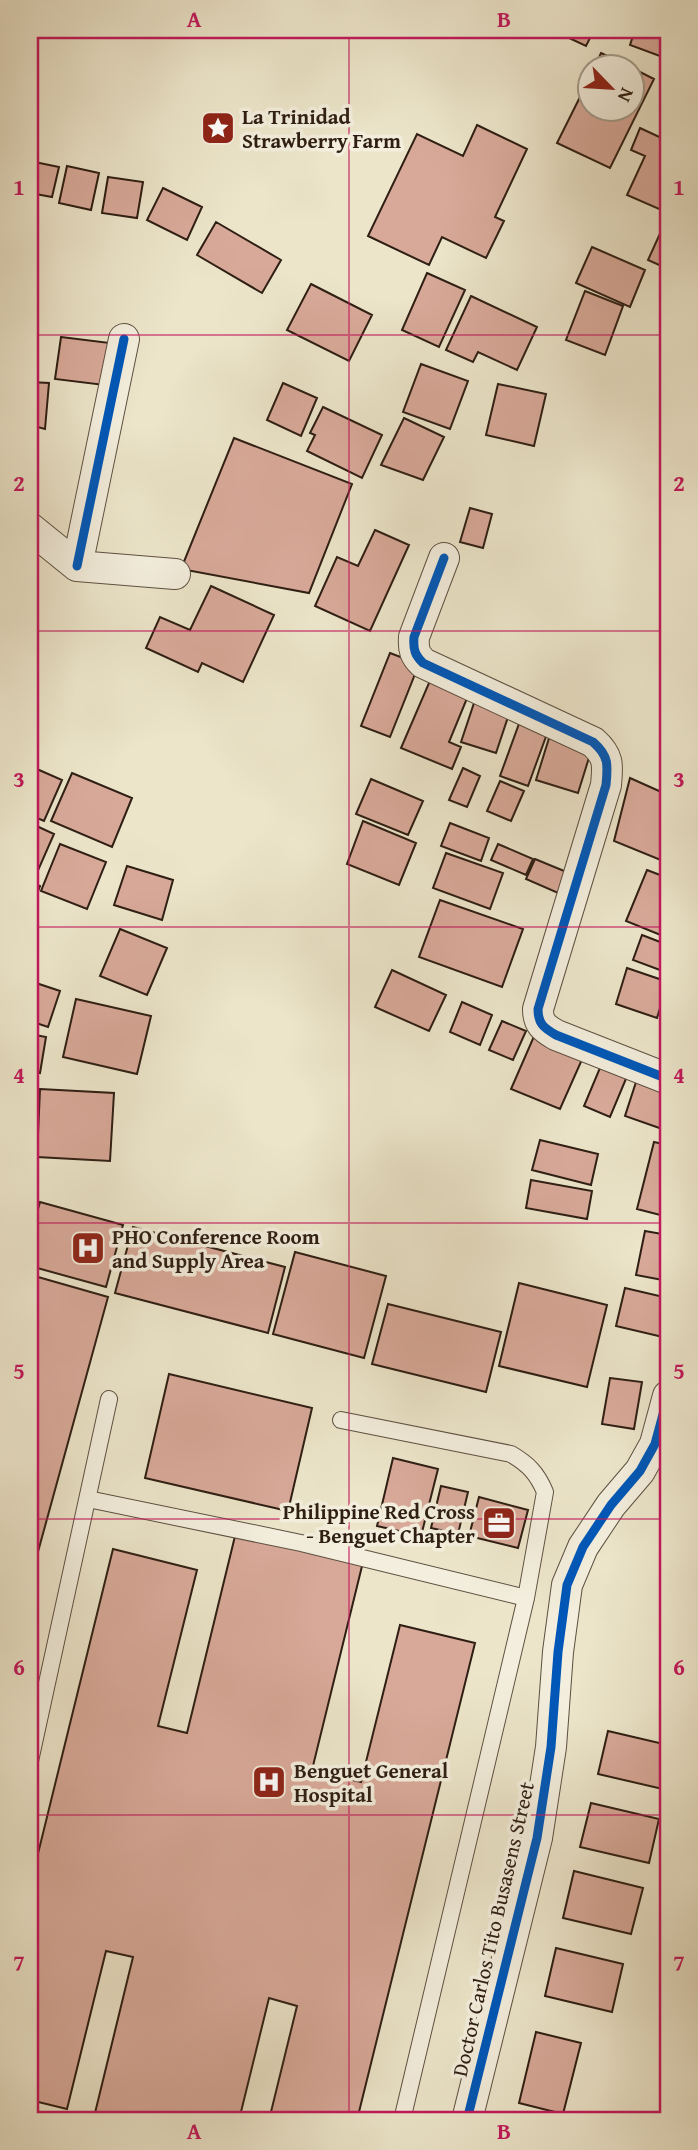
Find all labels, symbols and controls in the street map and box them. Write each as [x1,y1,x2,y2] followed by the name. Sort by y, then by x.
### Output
[187,2,202,35] text: A
[497,2,511,35] text: B
[576,52,646,122] north arrow
[611,84,642,107] text: N
[242,101,401,156] place label: La Trinidad Strawberry Farm
[199,109,237,147] place icon: La Trinidad Strawberry Farm
[13,170,25,203] text: 1
[673,170,685,203] text: 1
[13,466,25,499] text: 2
[673,466,685,499] text: 2
[13,762,25,795] text: 3
[673,762,685,795] text: 3
[13,1058,25,1091] text: 4
[673,1058,685,1091] text: 4
[112,1221,320,1276] place label: PHO Conference Room and Supply Area
[69,1229,107,1267] hospital icon: PHO Conference Room and Supply Area
[13,1354,25,1387] text: 5
[673,1354,685,1387] text: 5
[283,1496,475,1551] place label: Philippine Red Cross - Benguet Chapter
[480,1504,518,1542] office icon: Philippine Red Cross - Benguet Chapter
[13,1650,25,1683] text: 6
[673,1650,685,1683] text: 6
[294,1755,449,1810] place label: Benguet General Hospital
[250,1763,288,1801] hospital icon: Benguet General Hospital
[444,1778,542,2080] street label: Doctor Carlos Tito Busasens Street
[13,1946,25,1979] text: 7
[673,1946,685,1979] text: 7
[187,2114,202,2147] text: A
[497,2114,511,2147] text: B

